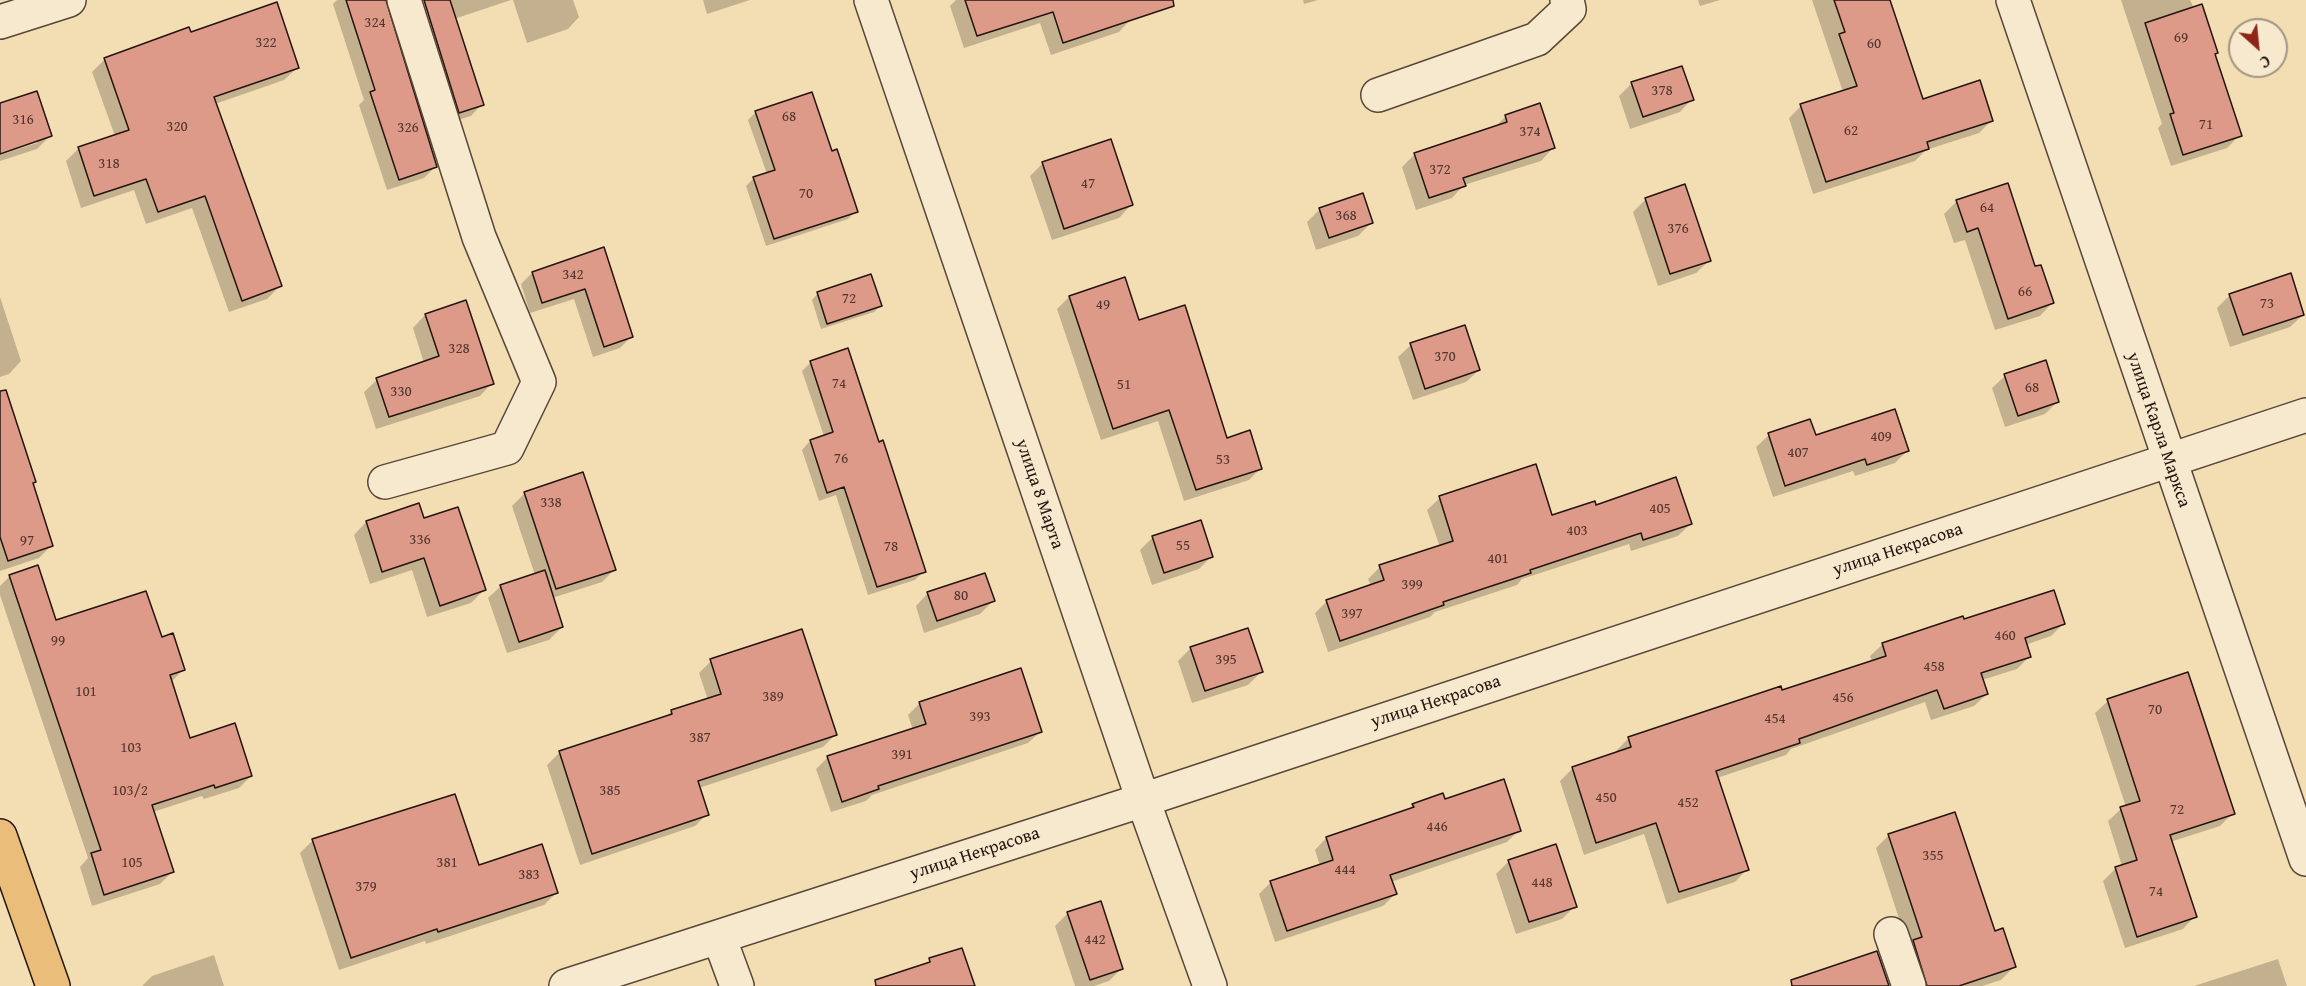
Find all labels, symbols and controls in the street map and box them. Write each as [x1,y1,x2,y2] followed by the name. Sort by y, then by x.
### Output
[364,14,386,32] house number: 324
[2228,18,2288,78] north arrow
[2174,29,2188,47] house number: 69
[255,34,277,52] house number: 322
[1867,35,1881,53] house number: 60
[2256,50,2275,75] text: С
[1651,82,1673,100] house number: 378
[782,108,796,126] house number: 68
[12,111,34,129] house number: 316
[2199,116,2213,134] house number: 71
[166,118,188,136] house number: 320
[397,119,419,137] house number: 326
[1844,122,1858,140] house number: 62
[1519,123,1541,141] house number: 374
[98,155,120,173] house number: 318
[1429,161,1451,179] house number: 372
[1081,175,1095,193] house number: 47
[799,185,813,203] house number: 70
[1980,199,1994,217] house number: 64
[1335,207,1357,225] house number: 368
[1667,220,1689,238] house number: 376
[562,266,584,284] house number: 342
[2018,283,2032,301] house number: 66
[842,290,856,308] house number: 72
[2260,295,2274,313] house number: 73
[1096,296,1110,314] house number: 49
[448,340,470,358] house number: 328
[1434,348,1456,366] house number: 370
[2121,350,2195,510] street label: улица Карла Маркса
[832,375,846,393] house number: 74
[1117,376,1131,394] house number: 51
[2025,379,2039,397] house number: 68
[390,383,412,401] house number: 330
[1870,428,1892,446] house number: 409
[1010,436,1068,552] street label: улица 8 Марта
[1787,444,1809,462] house number: 407
[834,450,848,468] house number: 76
[1216,451,1230,469] house number: 53
[540,494,562,512] house number: 338
[1649,500,1671,518] house number: 405
[1830,519,1966,581] street label: улица Некрасова
[1566,522,1588,540] house number: 403
[409,531,431,549] house number: 336
[20,532,34,550] house number: 97
[1176,537,1190,555] house number: 55
[884,538,898,556] house number: 78
[1487,550,1509,568] house number: 401
[1401,576,1423,594] house number: 399
[954,587,968,605] house number: 80
[1341,605,1363,623] house number: 397
[1994,627,2016,645] house number: 460
[51,632,65,650] house number: 99
[1215,651,1237,669] house number: 395
[1923,658,1945,676] house number: 458
[1368,671,1504,733] street label: улица Некрасова
[75,683,97,701] house number: 101
[762,688,784,706] house number: 389
[1832,689,1854,707] house number: 456
[2148,701,2162,719] house number: 70
[969,708,991,726] house number: 393
[1764,710,1786,728] house number: 454
[689,729,711,747] house number: 387
[120,739,142,757] house number: 103
[891,746,913,764] house number: 391
[112,782,148,800] house number: 103/2
[599,782,621,800] house number: 385
[1595,789,1617,807] house number: 450
[1677,794,1699,812] house number: 452
[2170,801,2184,819] house number: 72
[1426,818,1448,836] house number: 446
[907,823,1043,885] street label: улица Некрасова
[1922,847,1944,865] house number: 355
[121,854,143,872] house number: 105
[436,854,458,872] house number: 381
[1334,861,1356,879] house number: 444
[518,866,540,884] house number: 383
[1531,874,1553,892] house number: 448
[355,878,377,896] house number: 379
[2149,883,2163,901] house number: 74
[1084,931,1106,949] house number: 442

